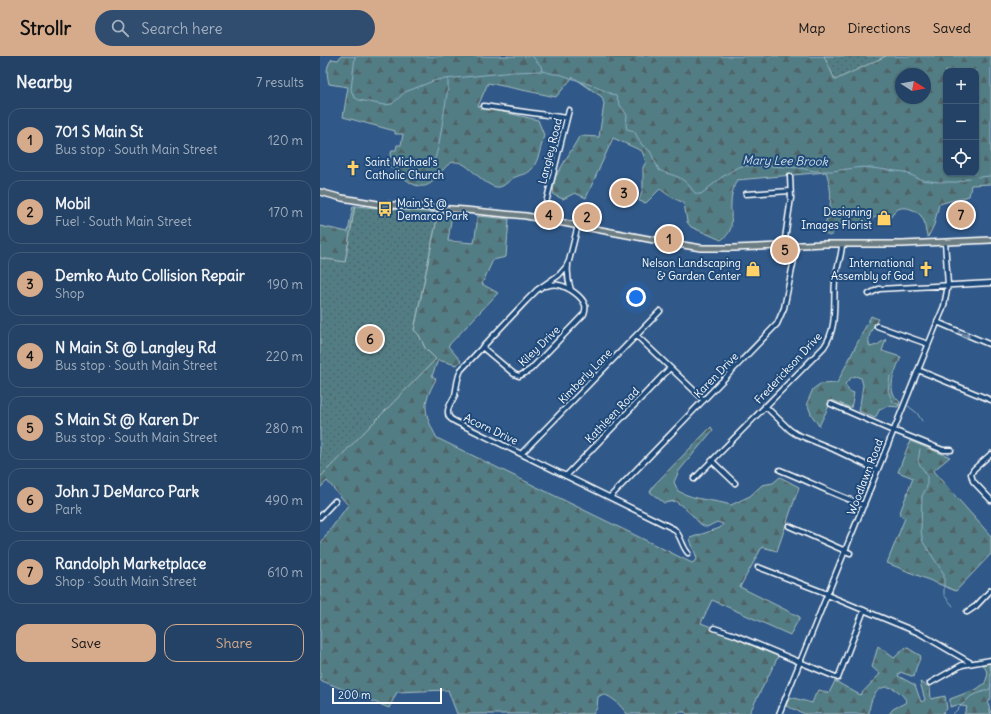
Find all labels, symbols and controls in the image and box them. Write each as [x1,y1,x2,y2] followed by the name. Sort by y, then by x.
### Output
[95,10,375,46] search box
[20,16,71,40] text: Strollr
[109,17,131,39] icon: search
[141,19,223,38] text: Search here
[798,19,825,37] text: Map
[847,19,911,37] text: Directions
[933,19,971,37] text: Saved
[895,68,931,104] north arrow
[943,68,979,176] map controls
[943,68,979,104] button: +
[16,71,72,93] text: Nearby
[256,74,304,91] text: 7 results
[943,104,979,140] button: −
[535,116,565,186] street label: Langley Road
[55,122,143,141] text: 701 S Main St
[27,132,33,149] text: 1
[268,132,303,149] text: 120 m
[943,140,979,176] button: locate
[55,141,217,158] text: Bus stop · South Main Street
[742,152,829,169] water label: Mary Lee Brook
[365,155,444,182] place label: Saint Michael's Catholic Church
[344,159,362,177] church icon: Saint Michael's Catholic Church
[611,178,637,208] pin: 3
[55,194,90,213] text: Mobil
[397,196,468,223] place label: Main St @ Demarco Park
[376,200,394,218] bus stop icon: Main St @ Demarco Park
[536,200,562,230] pin: 4
[948,200,974,230] pin: 7
[574,202,600,232] pin: 2
[26,204,34,221] text: 2
[268,204,303,221] text: 170 m
[801,205,872,232] place label: Designing Images Florist
[875,209,893,227] shop icon: Designing Images Florist
[55,213,192,230] text: Fuel · South Main Street
[656,224,682,254] pin: 1
[772,235,798,265] pin: 5
[642,256,742,283] place label: Nelson Landscaping & Garden Center
[831,256,915,283] place label: International Assembly of God
[744,260,762,278] shop icon: Nelson Landscaping & Garden Center
[917,260,935,278] church icon: International Assembly of God
[55,266,245,285] text: Demko Auto Collision Repair
[26,276,34,293] text: 3
[267,276,303,293] text: 190 m
[55,285,84,302] text: Shop
[626,287,646,307] your location
[515,323,563,369] street label: Kiley Drive
[357,324,383,354] pin: 6
[751,329,825,407] street label: Frederickson Drive
[958,331,970,338] one-way arrow
[55,338,216,357] text: N Main St @ Langley Rd
[555,345,615,406] street label: Kimberly Lane
[26,348,34,365] text: 4
[266,348,303,365] text: 220 m
[691,349,741,401] street label: Karen Drive
[55,357,217,374] text: Bus stop · South Main Street
[582,384,642,446] street label: Kathleen Road
[55,410,199,429] text: S Main St @ Karen Dr
[462,410,520,448] street label: Acorn Drive
[26,420,34,437] text: 5
[265,420,303,437] text: 280 m
[55,429,217,446] text: Bus stop · South Main Street
[844,436,886,517] street label: Woodlawn Road
[55,482,199,501] text: John J DeMarco Park
[26,492,34,509] text: 6
[265,492,303,509] text: 490 m
[55,501,82,518] text: Park
[55,554,206,573] text: Randolph Marketplace
[27,564,33,581] text: 7
[267,564,303,581] text: 610 m
[55,573,197,590] text: Shop · South Main Street
[16,624,156,662] button: Save
[164,624,304,662] button: Share
[332,686,442,705] scale bar
[338,688,371,702] text: 200 m

